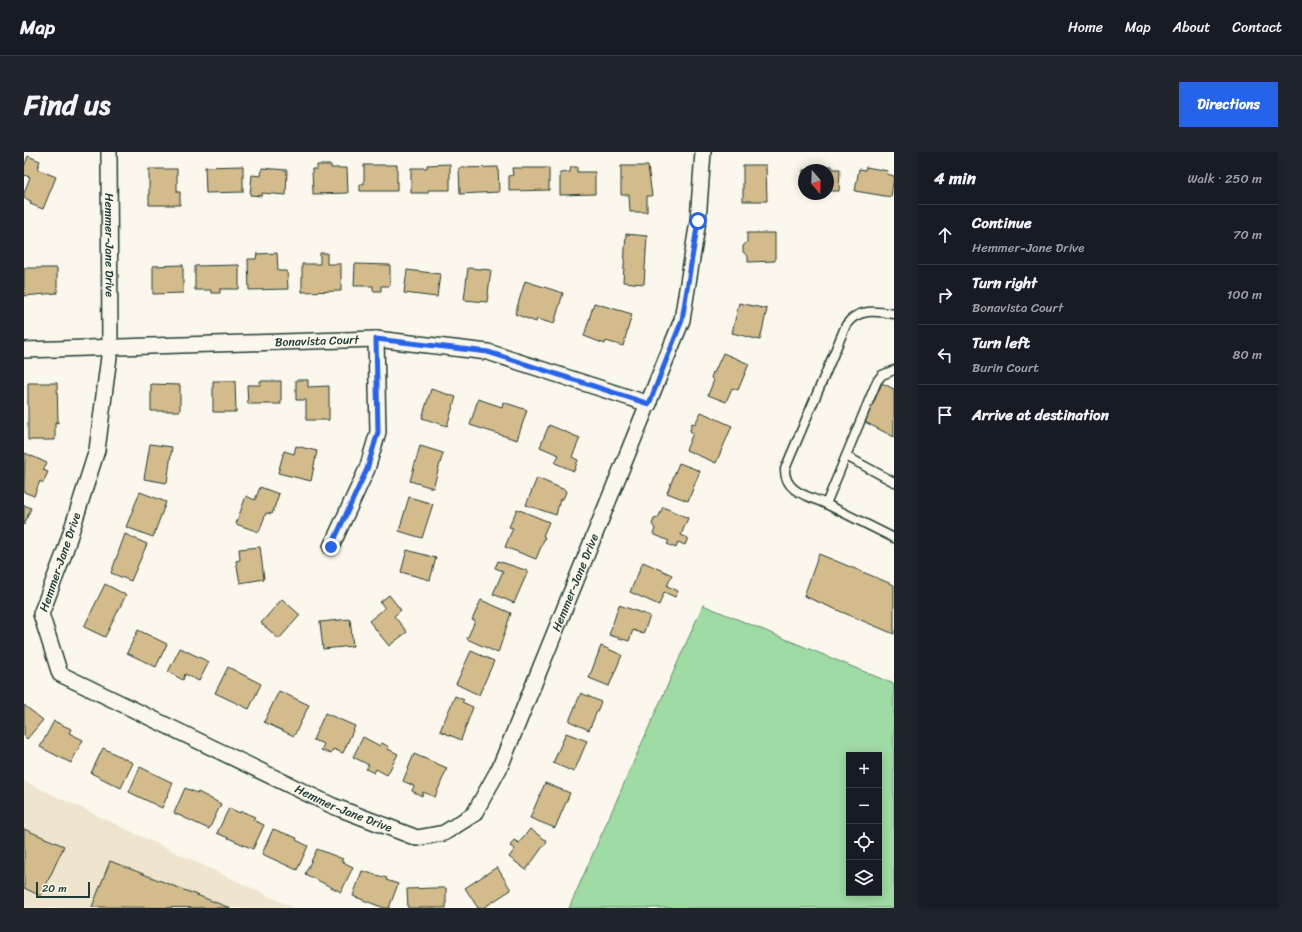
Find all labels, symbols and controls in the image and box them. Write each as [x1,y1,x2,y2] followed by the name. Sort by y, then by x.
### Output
[20,11,55,44] text: Map
[1068,15,1103,40] text: Home
[1125,15,1151,40] text: Map
[1173,15,1210,40] text: About
[1232,15,1282,40] text: Contact
[24,80,111,129] text: Find us
[1179,82,1278,127] button: Directions
[934,163,976,193] text: 4 min
[798,164,834,200] north arrow
[1188,167,1262,190] text: Walk · 250 m
[98,193,121,297] street label: Hemmer-Jane Drive
[972,210,1032,236] text: Continue
[689,212,707,230] route start
[1233,223,1262,246] text: 70 m
[934,224,956,246] icon: ahead
[972,236,1085,259] text: Hemmer-Jane Drive
[972,270,1037,296] text: Turn right
[1227,283,1262,306] text: 100 m
[934,284,956,306] icon: right
[972,296,1063,319] text: Bonavista Court
[274,329,360,353] street label: Bonavista Court
[972,330,1030,356] text: Turn left
[1233,343,1262,366] text: 80 m
[934,344,956,366] icon: left
[972,356,1039,379] text: Burin Court
[972,402,1109,428] text: Arrive at destination
[934,404,956,426] icon: arrive
[33,509,87,615] street label: Hemmer-Jane Drive
[545,530,605,635] street label: Hemmer-Jane Drive
[322,538,340,556] route end
[846,752,882,896] map controls
[846,752,882,788] button: +
[291,778,396,839] street label: Hemmer-Jane Drive
[846,788,882,824] button: −
[846,824,882,860] button: locate
[846,860,882,896] button: layers
[42,879,67,898] text: 20 m
[36,880,90,899] scale bar

